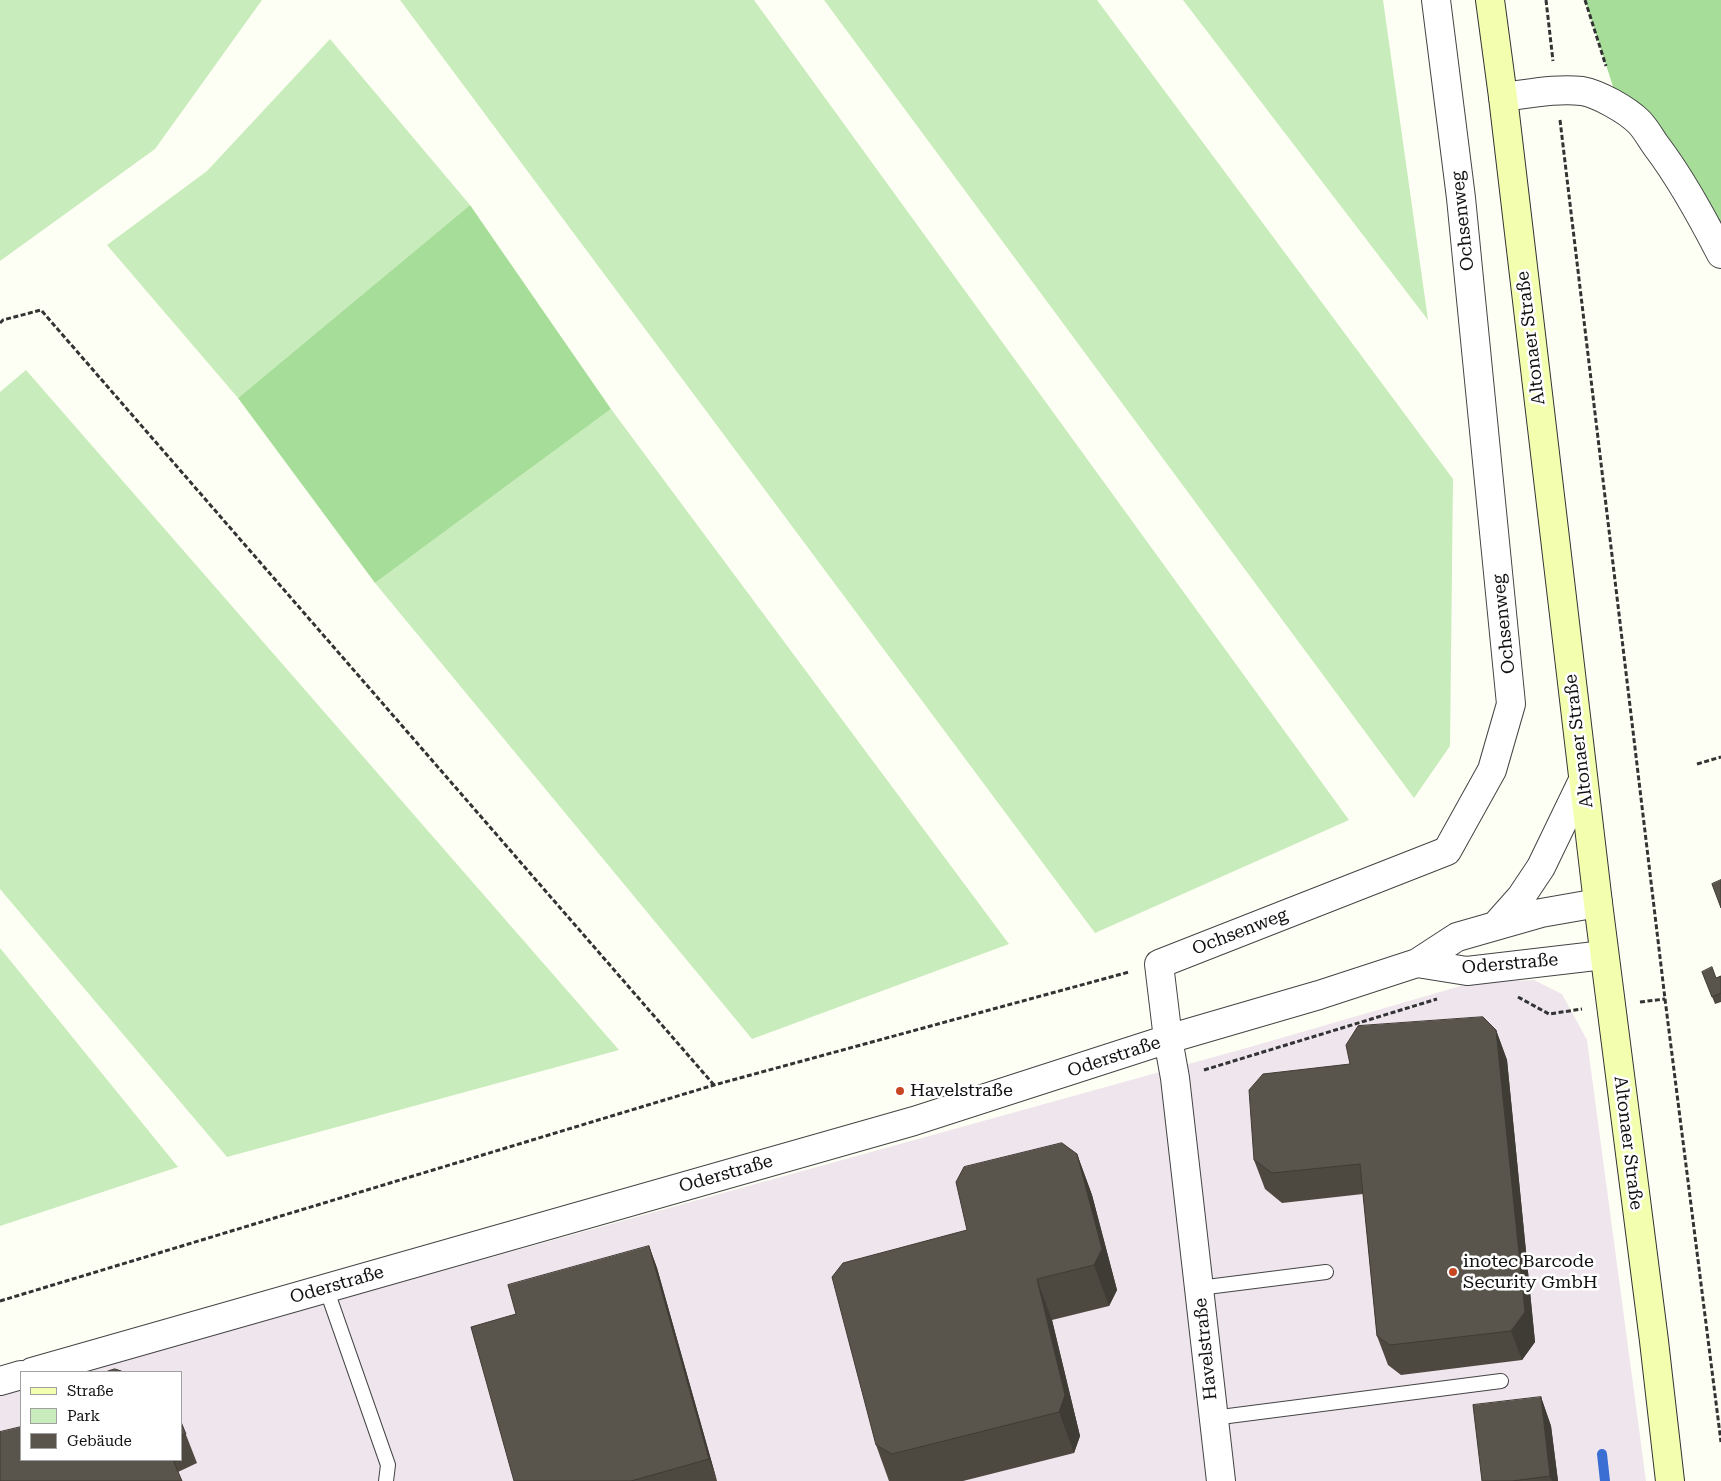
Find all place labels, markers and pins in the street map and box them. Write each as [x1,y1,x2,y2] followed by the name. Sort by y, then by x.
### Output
[910,1080,1013,1102] place label: Havelstraße
[894,1085,906,1097] marker: Havelstraße
[1463,1251,1598,1294] place label: inotec Barcode Security GmbH
[1447,1266,1459,1278] marker: inotec Barcode Security GmbH

